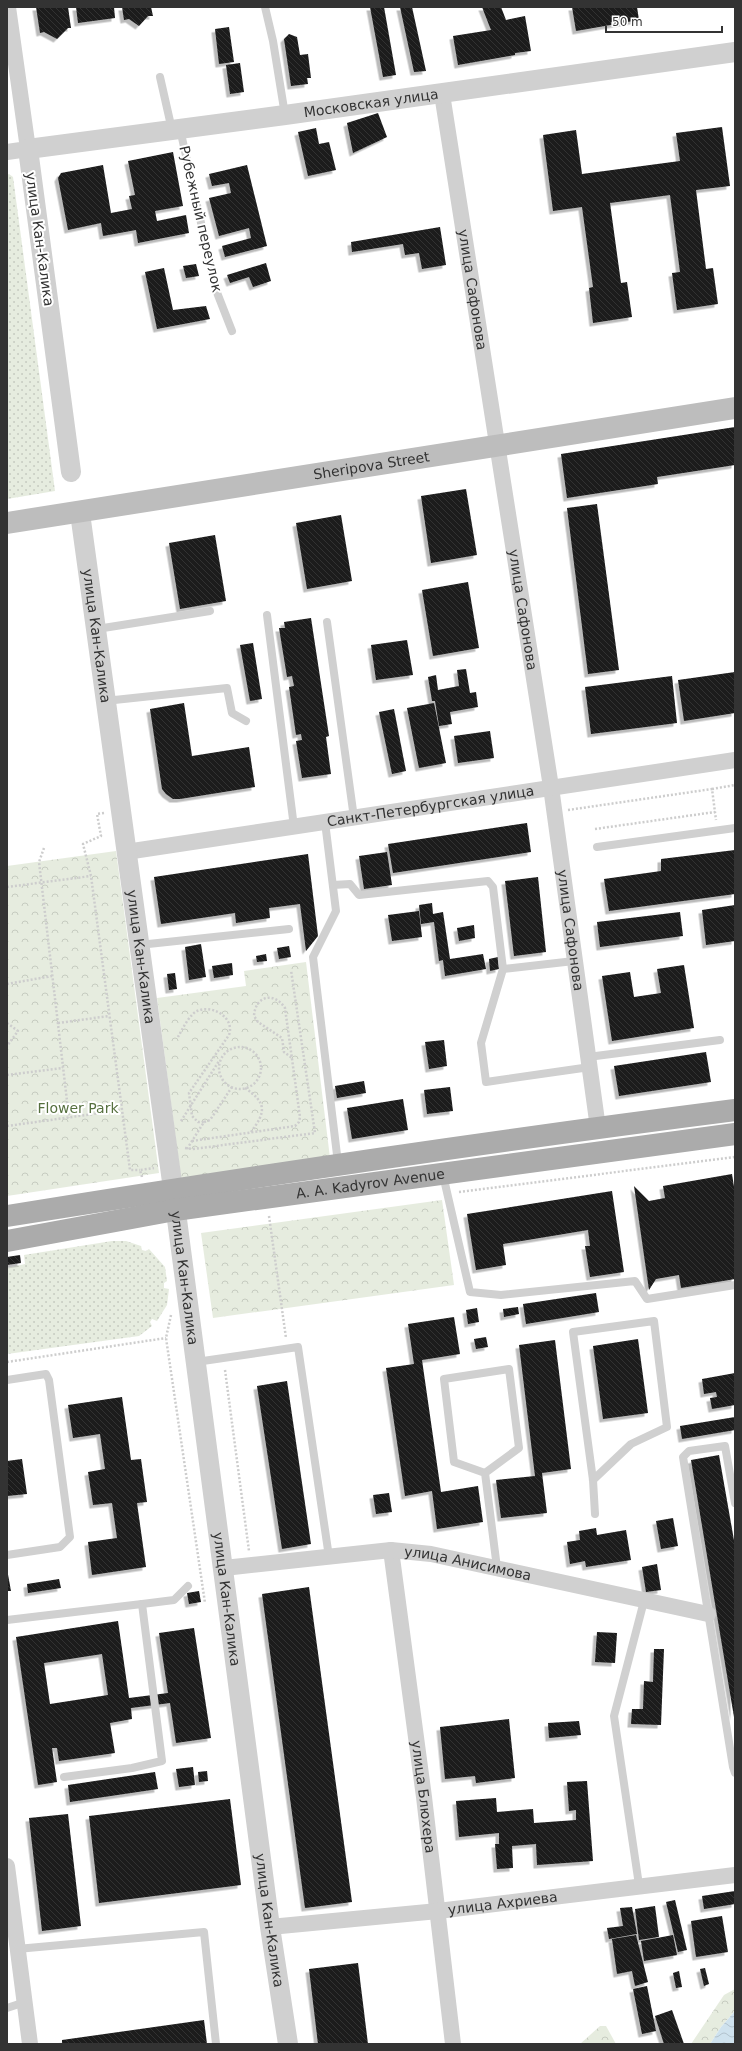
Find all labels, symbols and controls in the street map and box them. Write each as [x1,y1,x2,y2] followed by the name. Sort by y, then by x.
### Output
[606,8,722,34] scale bar
[612,15,643,29] text: 50 m
[303,86,439,120] street label: Московская улица
[176,144,226,294] street label: Рубежный переулок
[23,171,57,307] street label: улица Кан-Калика
[455,228,490,351] street label: улица Сафонова
[312,448,431,482] street label: Sheripova Street
[506,548,541,671] street label: улица Сафонова
[80,568,114,704] street label: улица Кан-Калика
[326,782,535,830] street label: Санкт-Петербургская улица
[554,868,587,992] street label: улица Сафонова
[124,889,158,1025] street label: улица Кан-Калика
[37,1100,119,1116] park label: Flower Park
[295,1165,446,1202] street label: A. A. Kadyrov Avenue
[168,1210,201,1346] street label: улица Кан-Калика
[210,1531,244,1667] street label: улица Кан-Калика
[403,1543,533,1584] street label: улица Анисимова
[409,1739,439,1854] street label: улица Блюхера
[252,1852,287,1988] street label: улица Кан-Калика
[447,1889,558,1918] street label: улица Ахриева

